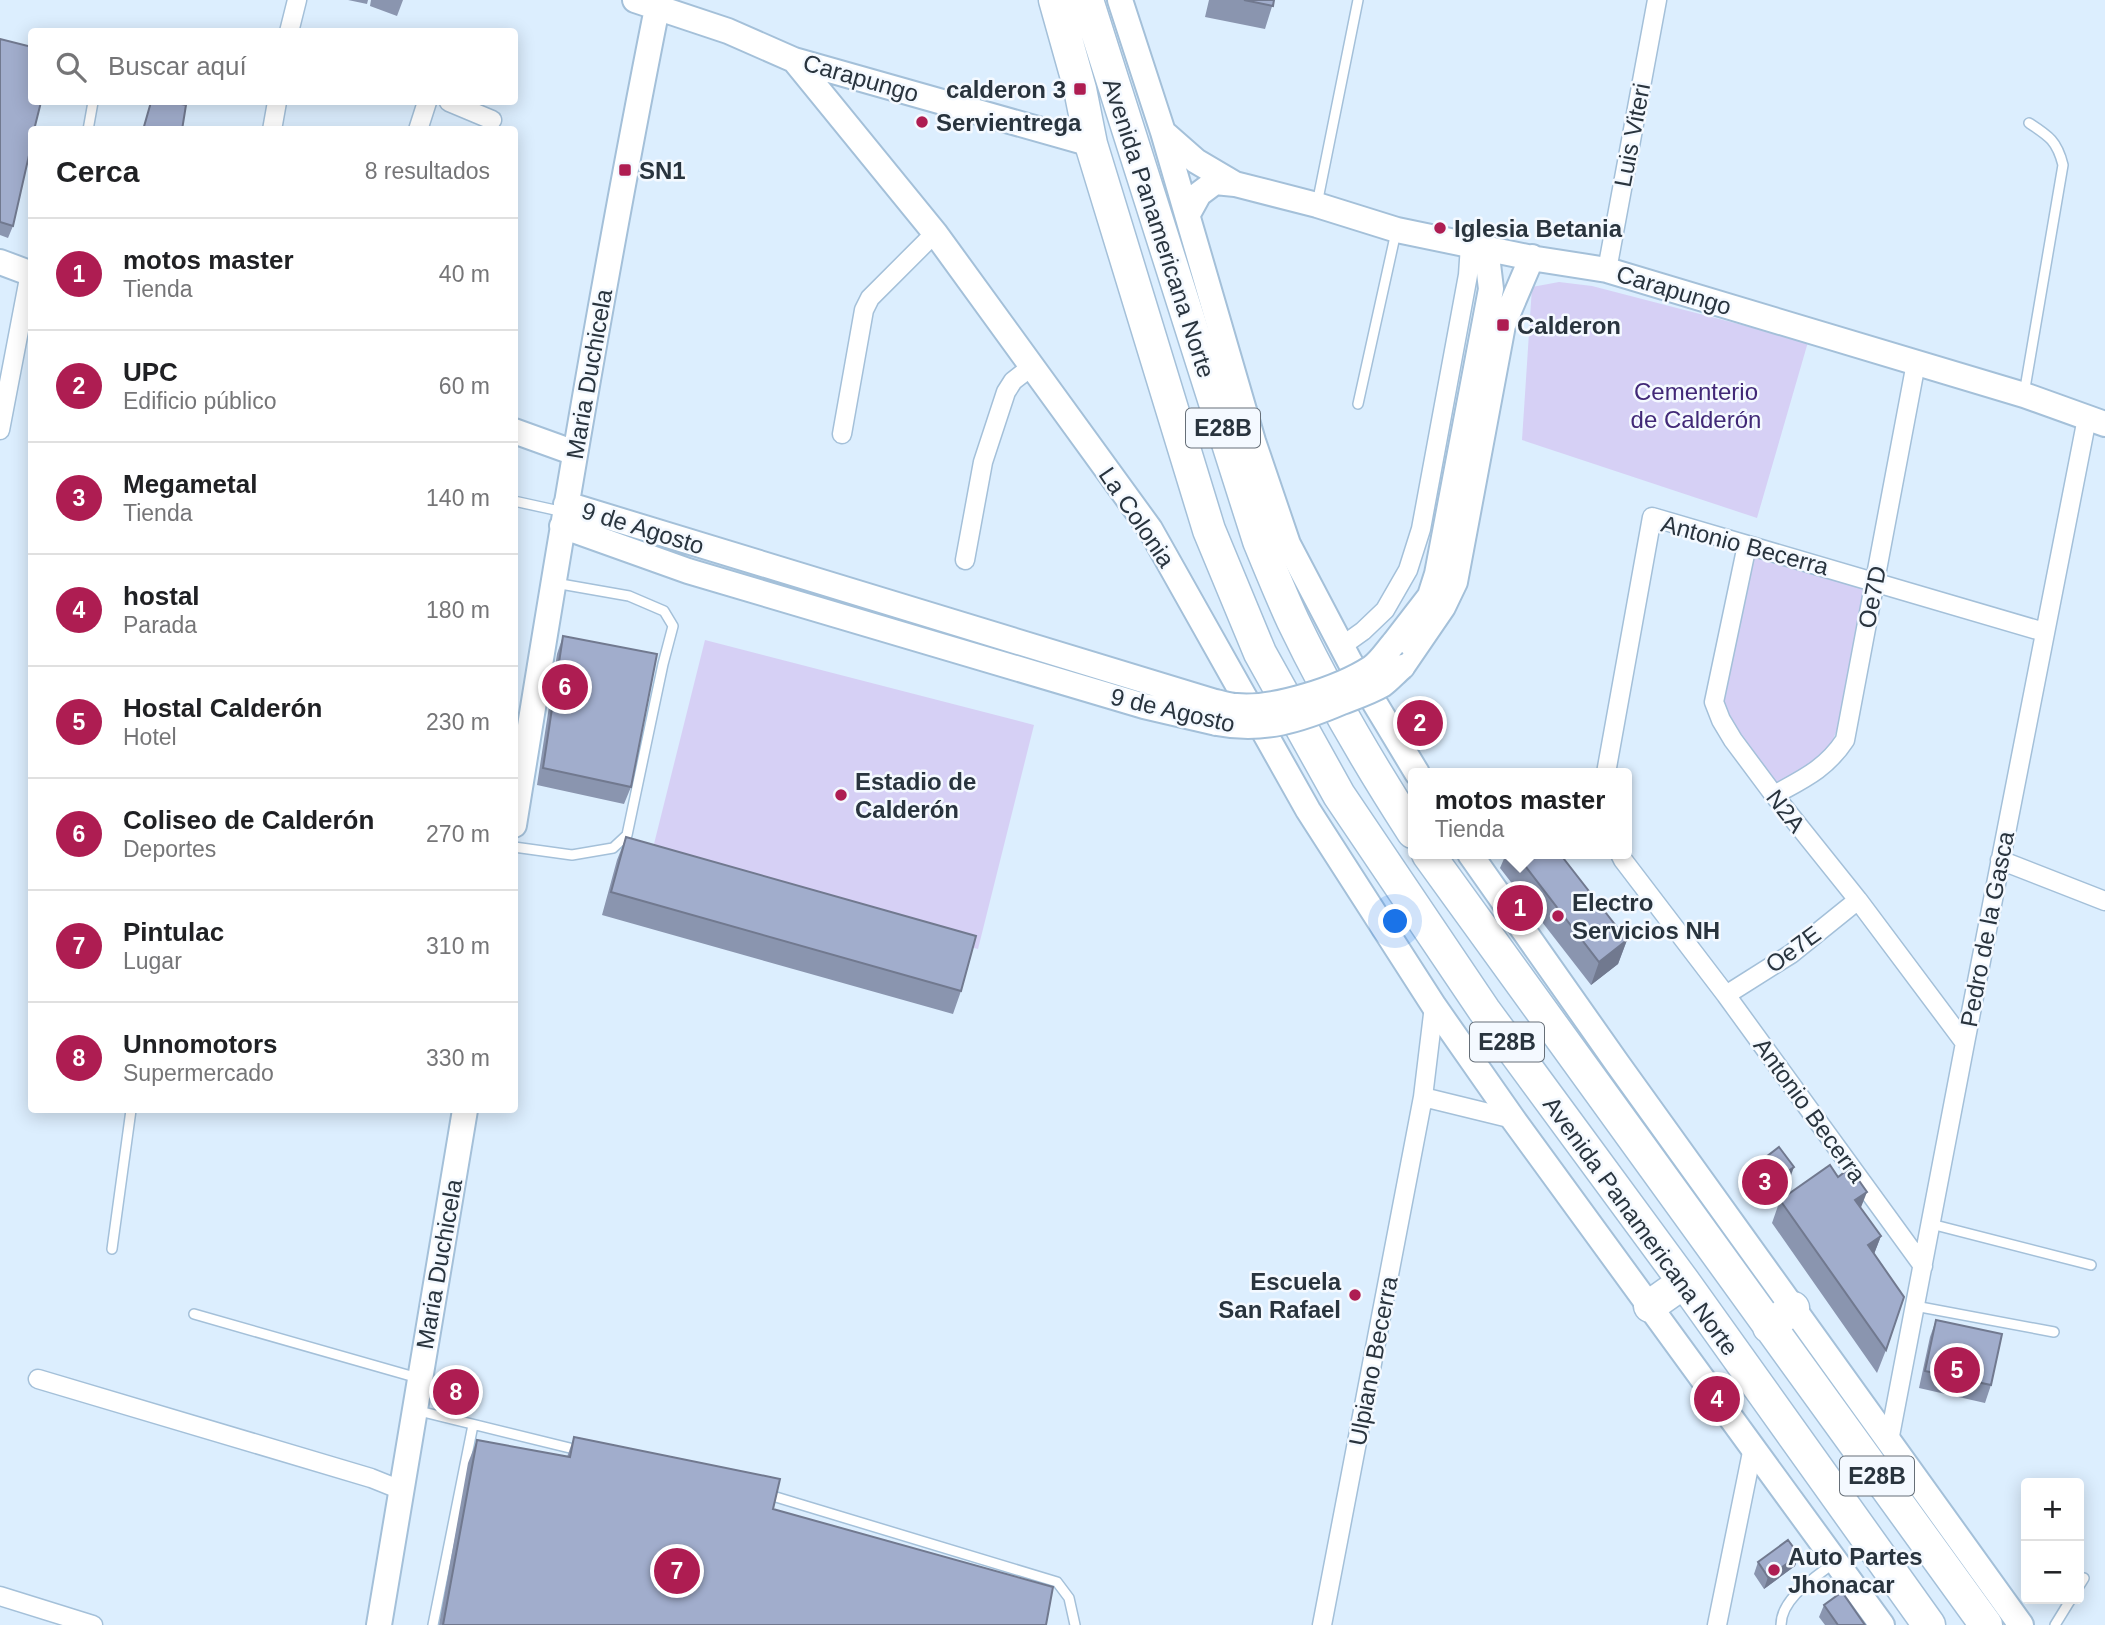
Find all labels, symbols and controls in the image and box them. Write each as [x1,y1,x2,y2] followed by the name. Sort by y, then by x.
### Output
[28,28,518,105] search box
[52,48,90,86] icon: search
[800,49,922,107] street label: Carapungo
[108,51,247,81] text: Buscar aquí
[1098,75,1220,381] street label: Avenida Panamericana Norte
[946,76,1066,103] place label: calderon 3
[1072,81,1088,97] marker: calderon 3
[1609,81,1655,189] street label: Luis Viteri
[936,109,1082,136] place label: Servientrega
[914,114,930,130] marker: Servientrega
[56,155,139,188] text: Cerca
[639,157,686,184] place label: SN1
[365,158,490,184] text: 8 resultados
[617,162,633,178] marker: SN1
[1454,215,1623,242] place label: Iglesia Betania
[1432,220,1448,236] marker: Iglesia Betania
[123,245,294,275] text: motos master
[1613,260,1735,320] street label: Carapungo
[73,261,85,287] text: 1
[439,261,490,287] text: 40 m
[123,276,192,302] text: Tienda
[561,286,617,461] street label: Maria Duchicela
[1517,312,1621,339] place label: Calderon
[1495,317,1511,333] marker: Calderon
[123,357,178,387] text: UPC
[73,373,85,399] text: 2
[439,373,490,399] text: 60 m
[1631,378,1761,433] park label: Cementerio de Calderón
[123,388,276,414] text: Edificio público
[1186,408,1260,448] road number: E28B
[1094,462,1181,573] street label: La Colonia
[123,469,257,499] text: Megametal
[73,485,85,511] text: 3
[426,485,490,511] text: 140 m
[578,497,708,559] street label: 9 de Agosto
[123,500,192,526] text: Tienda
[1658,510,1832,580] street label: Antonio Becerra
[1853,564,1891,630] street label: Oe7D
[123,581,200,611] text: hostal
[73,597,85,623] text: 4
[426,597,490,623] text: 180 m
[123,612,197,638] text: Parada
[542,661,588,713] pin: 6
[1108,683,1238,737] street label: 9 de Agosto
[123,693,322,723] text: Hostal Calderón
[1397,697,1443,749] pin: 2
[73,709,85,735] text: 5
[426,709,490,735] text: 230 m
[123,724,177,750] text: Hotel
[855,768,976,823] place label: Estadio de Calderón
[1408,768,1632,859] popup
[1761,784,1811,838] street label: N2A
[1435,785,1605,815] text: motos master
[833,787,849,803] marker: Estadio de Calderón
[123,805,374,835] text: Coliseo de Calderón
[1435,816,1504,842] text: Tienda
[73,821,85,847] text: 6
[426,821,490,847] text: 270 m
[1955,828,2019,1029] street label: Pedro de la Gasca
[123,836,216,862] text: Deportes
[1497,882,1543,934] pin: 1
[1572,889,1720,944] place label: Electro Servicios NH
[1378,904,1412,938] your location
[1550,908,1566,924] marker: Electro Servicios NH
[123,917,224,947] text: Pintulac
[1760,920,1826,978] street label: Oe7E
[73,933,85,959] text: 7
[426,933,490,959] text: 310 m
[123,948,182,974] text: Lugar
[1470,1023,1544,1062] road number: E28B
[123,1029,278,1059] text: Unnomotors
[1748,1032,1872,1188] street label: Antonio Becerra
[73,1045,85,1071] text: 8
[426,1045,490,1071] text: 330 m
[123,1060,274,1086] text: Supermercado
[1538,1091,1744,1361] street label: Avenida Panamericana Norte
[1742,1156,1788,1208] pin: 3
[411,1176,467,1351] street label: Maria Duchicela
[1218,1268,1342,1323] place label: Escuela San Rafael
[1343,1273,1403,1448] street label: Ulpiano Becerra
[1347,1287,1363,1303] marker: Escuela San Rafael
[1934,1344,1980,1396] pin: 5
[433,1366,479,1418] pin: 8
[1694,1373,1740,1425] pin: 4
[1840,1456,1914,1496] road number: E28B
[2021,1478,2084,1604] map controls
[2021,1478,2084,1541] button: +
[2021,1541,2084,1604] button: −
[1788,1543,1923,1598] place label: Auto Partes Jhonacar
[654,1545,700,1597] pin: 7
[1766,1562,1782,1578] marker: Auto Partes Jhonacar

